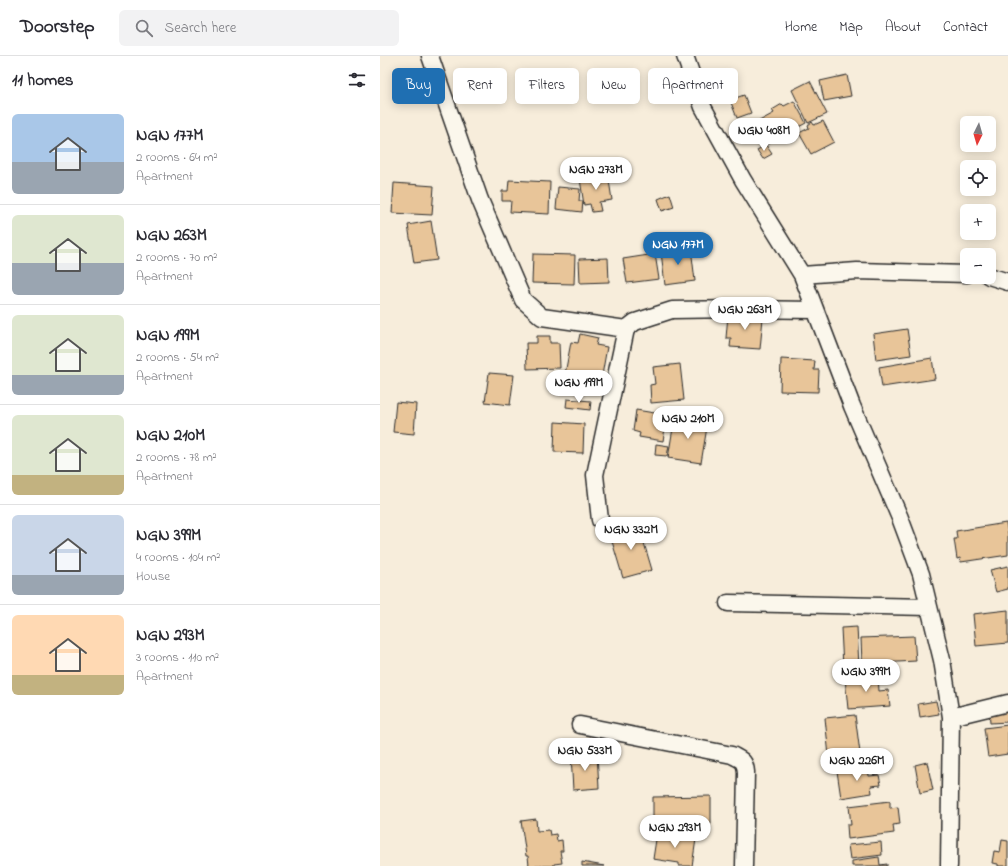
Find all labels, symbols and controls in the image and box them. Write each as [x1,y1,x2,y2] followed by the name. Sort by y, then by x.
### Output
[119,10,399,46] search box
[20,14,95,41] text: Doorstep
[133,17,155,39] icon: search
[165,17,236,39] text: Search here
[785,17,817,38] text: Home
[839,17,863,38] text: Map
[885,17,921,38] text: About
[943,17,988,38] text: Contact
[12,68,73,93] text: 11 homes
[392,68,445,104] chip: Buy
[453,68,507,104] chip: Rent
[515,68,579,104] chip: Filters
[587,68,640,104] chip: New
[648,68,738,104] chip: Apartment
[346,69,368,91] icon: filters
[960,116,996,152] north arrow
[960,116,996,284] map controls
[723,118,805,152] pin: NGN 408M
[738,121,790,140] text: NGN 408M
[136,123,204,148] text: NGN 177M
[44,130,92,178] icon: home
[136,148,218,167] text: 2 rooms · 64 m²
[555,157,637,191] pin: NGN 273M
[569,160,623,179] text: NGN 273M
[960,160,996,196] button: locate
[136,167,193,186] text: Apartment
[960,204,996,240] button: +
[136,223,207,248] text: NGN 263M
[44,231,92,279] icon: home
[637,232,719,266] pin: NGN 177M
[652,235,704,254] text: NGN 177M
[136,248,217,267] text: 2 rooms · 70 m²
[960,248,996,284] button: −
[136,267,193,286] text: Apartment
[704,297,786,331] pin: NGN 263M
[718,300,772,319] text: NGN 263M
[136,323,200,348] text: NGN 199M
[44,331,92,379] icon: home
[136,348,219,367] text: 2 rooms · 54 m²
[136,367,193,386] text: Apartment
[538,370,620,404] pin: NGN 199M
[555,373,603,392] text: NGN 199M
[647,406,729,440] pin: NGN 210M
[661,409,715,428] text: NGN 210M
[136,423,205,448] text: NGN 210M
[44,431,92,479] icon: home
[136,448,217,467] text: 2 rooms · 78 m²
[136,467,193,486] text: Apartment
[590,517,672,551] pin: NGN 332M
[604,520,658,539] text: NGN 332M
[136,523,201,548] text: NGN 399M
[44,531,92,579] icon: home
[136,548,220,567] text: 4 rooms · 104 m²
[136,567,170,586] text: House
[136,623,205,648] text: NGN 293M
[44,631,92,679] icon: home
[136,648,219,667] text: 3 rooms · 110 m²
[825,659,907,693] pin: NGN 399M
[841,662,891,681] text: NGN 399M
[136,667,193,686] text: Apartment
[544,738,626,772] pin: NGN 533M
[557,741,613,760] text: NGN 533M
[816,748,898,782] pin: NGN 226M
[829,751,885,770] text: NGN 226M
[634,815,716,849] pin: NGN 293M
[649,818,701,837] text: NGN 293M

